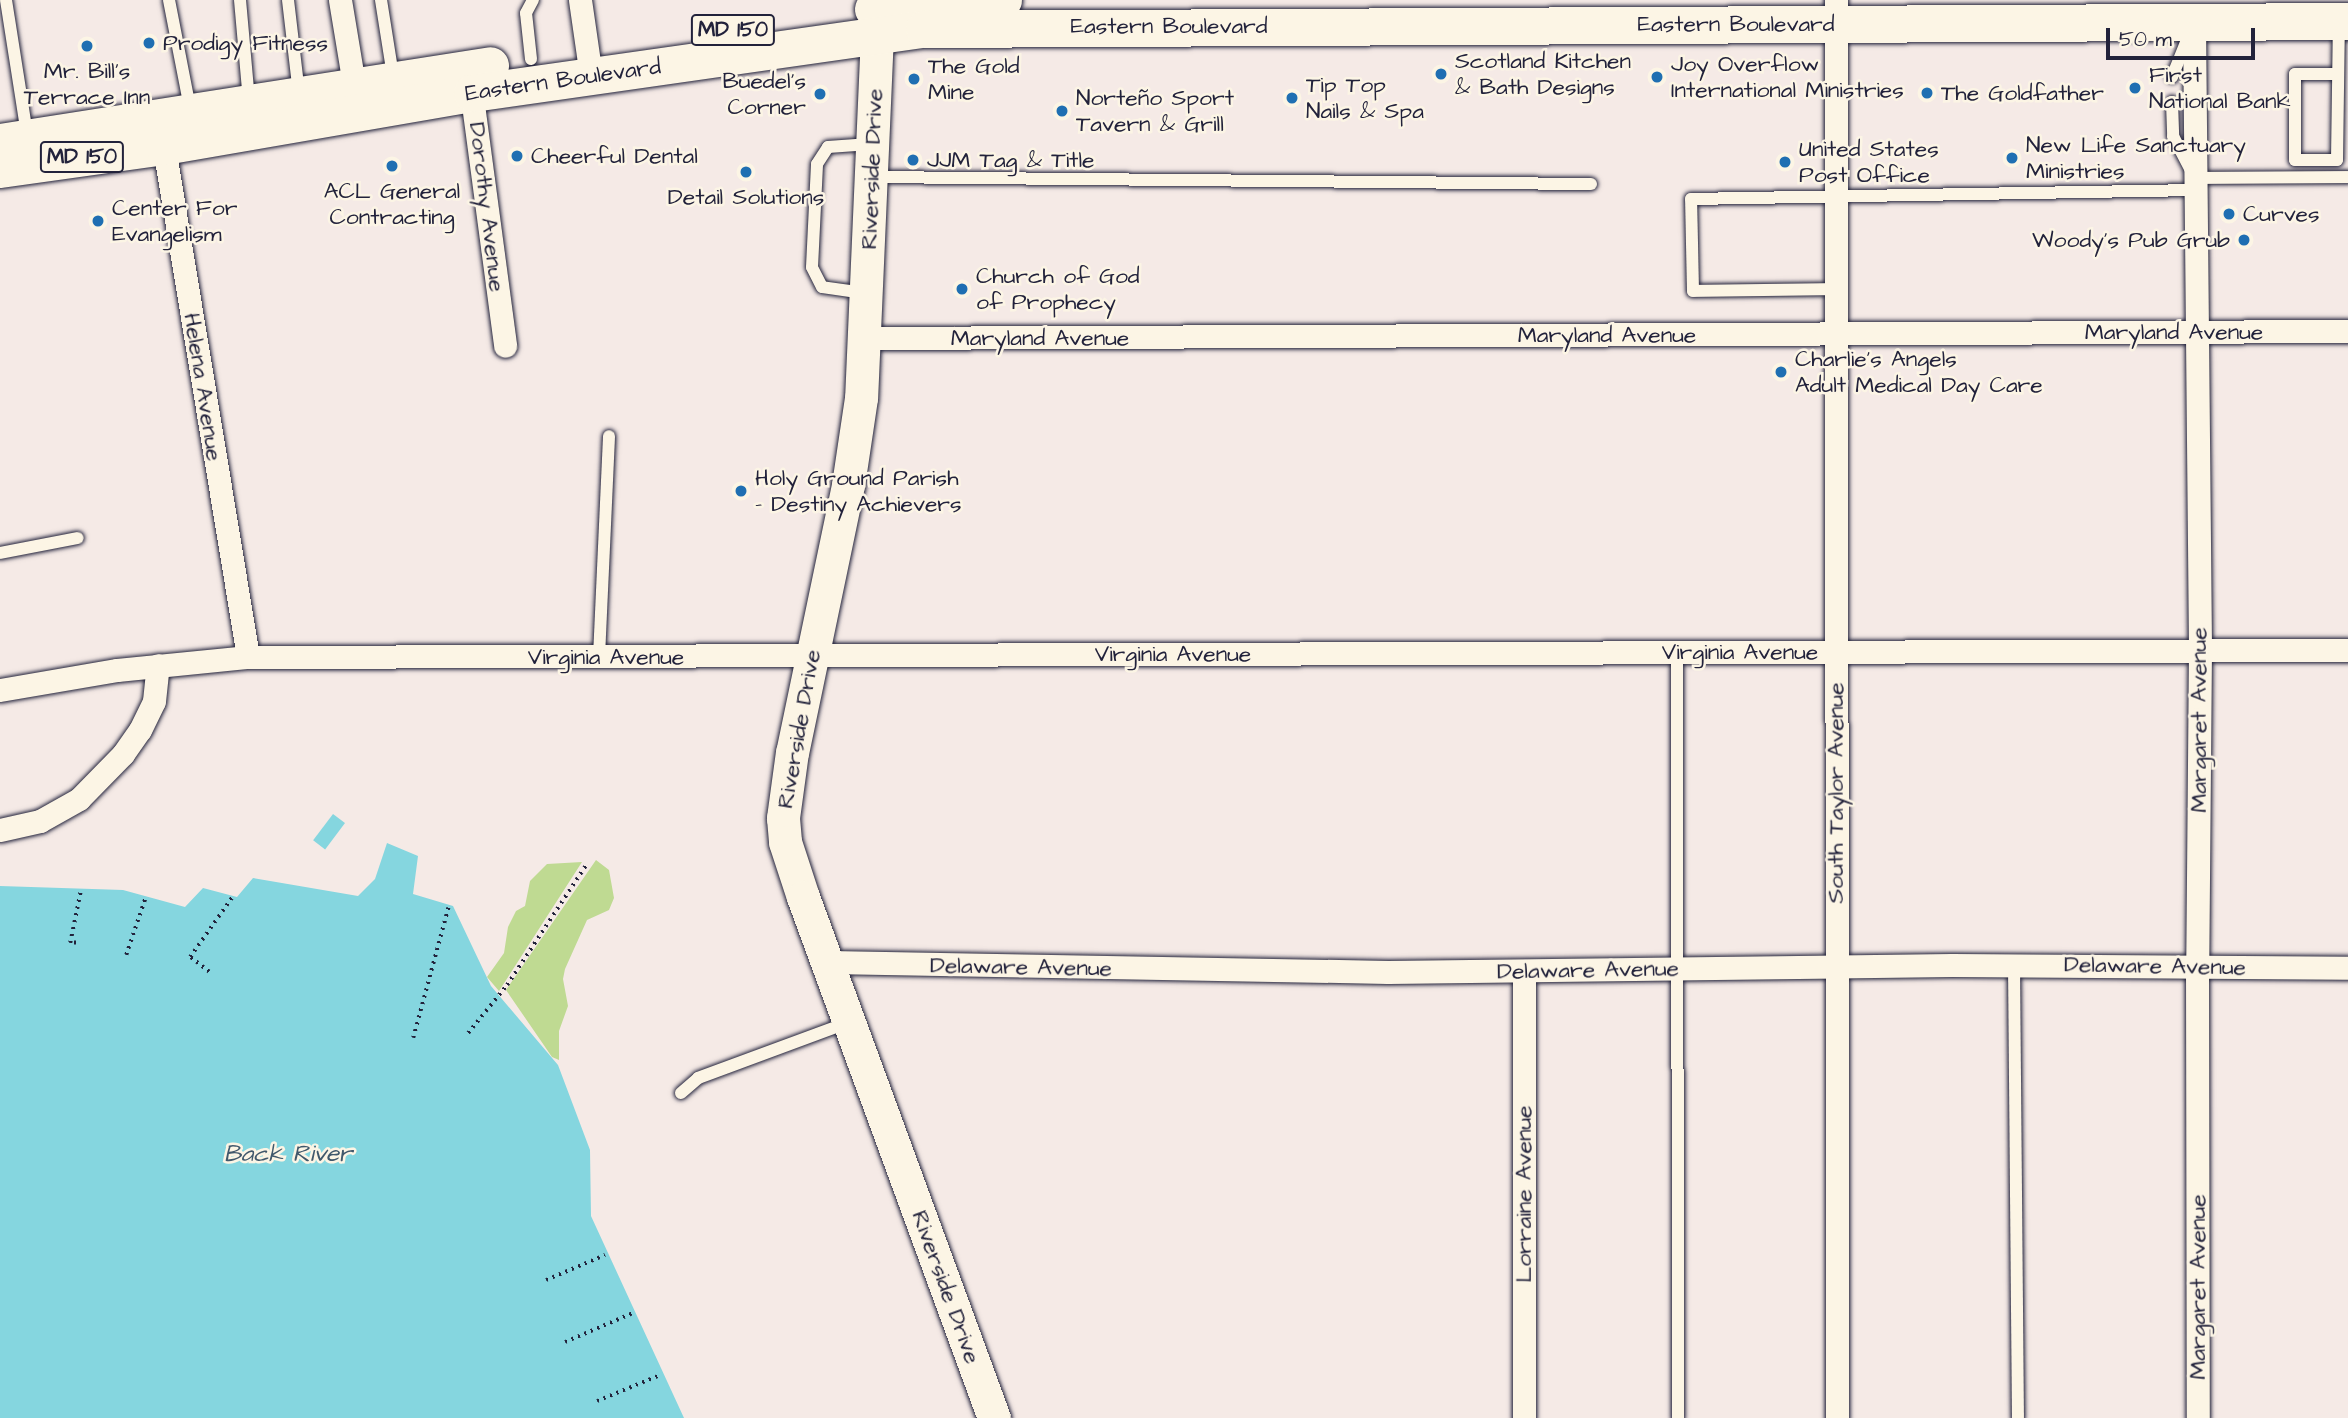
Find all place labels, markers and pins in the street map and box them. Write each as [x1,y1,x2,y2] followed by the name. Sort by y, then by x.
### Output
[163,29,328,57] place label: Prodigy Fitness
[141,35,157,51] marker: Prodigy Fitness
[79,38,95,54] marker: Mr. Bill’s Terrace Inn
[1455,47,1631,101] place label: Scotland Kitchen & Bath Designs
[1671,50,1904,104] place label: Joy Overflow International Ministries
[928,52,1020,106] place label: The Gold Mine
[24,57,150,111] place label: Mr. Bill’s Terrace Inn
[2149,61,2291,115] place label: First National Bank
[1433,66,1449,82] marker: Scotland Kitchen & Bath Designs
[722,67,806,121] place label: Buedel’s Corner
[1649,69,1665,85] marker: Joy Overflow International Ministries
[906,71,922,87] marker: The Gold Mine
[1306,71,1424,125] place label: Tip Top Nails & Spa
[1941,79,2104,107] place label: The Goldfather
[2127,80,2143,96] marker: First National Bank
[1076,84,1234,138] place label: Norteño Sport Tavern & Grill
[1919,85,1935,101] marker: The Goldfather
[812,86,828,102] marker: Buedel’s Corner
[1284,90,1300,106] marker: Tip Top Nails & Spa
[1054,103,1070,119] marker: Norteño Sport Tavern & Grill
[2026,131,2246,185] place label: New Life Sanctuary Ministries
[1799,135,1939,189] place label: United States Post Office
[531,142,698,170] place label: Cheerful Dental
[927,146,1094,174] place label: JJM Tag & Title
[509,148,525,164] marker: Cheerful Dental
[2004,150,2020,166] marker: New Life Sanctuary Ministries
[905,152,921,168] marker: JJM Tag & Title
[1777,154,1793,170] marker: United States Post Office
[384,158,400,174] marker: ACL General Contracting
[738,164,754,180] marker: Detail Solutions
[324,177,460,231] place label: ACL General Contracting
[668,183,824,211] place label: Detail Solutions
[112,194,237,248] place label: Center For Evangelism
[2243,200,2320,228] place label: Curves
[2221,206,2237,222] marker: Curves
[90,213,106,229] marker: Center For Evangelism
[2032,226,2230,254] place label: Woody's Pub Grub
[2236,232,2252,248] marker: Woody's Pub Grub
[976,262,1140,316] place label: Church of God of Prophecy
[954,281,970,297] marker: Church of God of Prophecy
[1795,345,2043,399] place label: Charlie’s Angels Adult Medical Day Care
[1773,364,1789,380] marker: Charlie’s Angels Adult Medical Day Care
[755,464,962,518] place label: Holy Ground Parish - Destiny Achievers
[733,483,749,499] marker: Holy Ground Parish - Destiny Achievers

